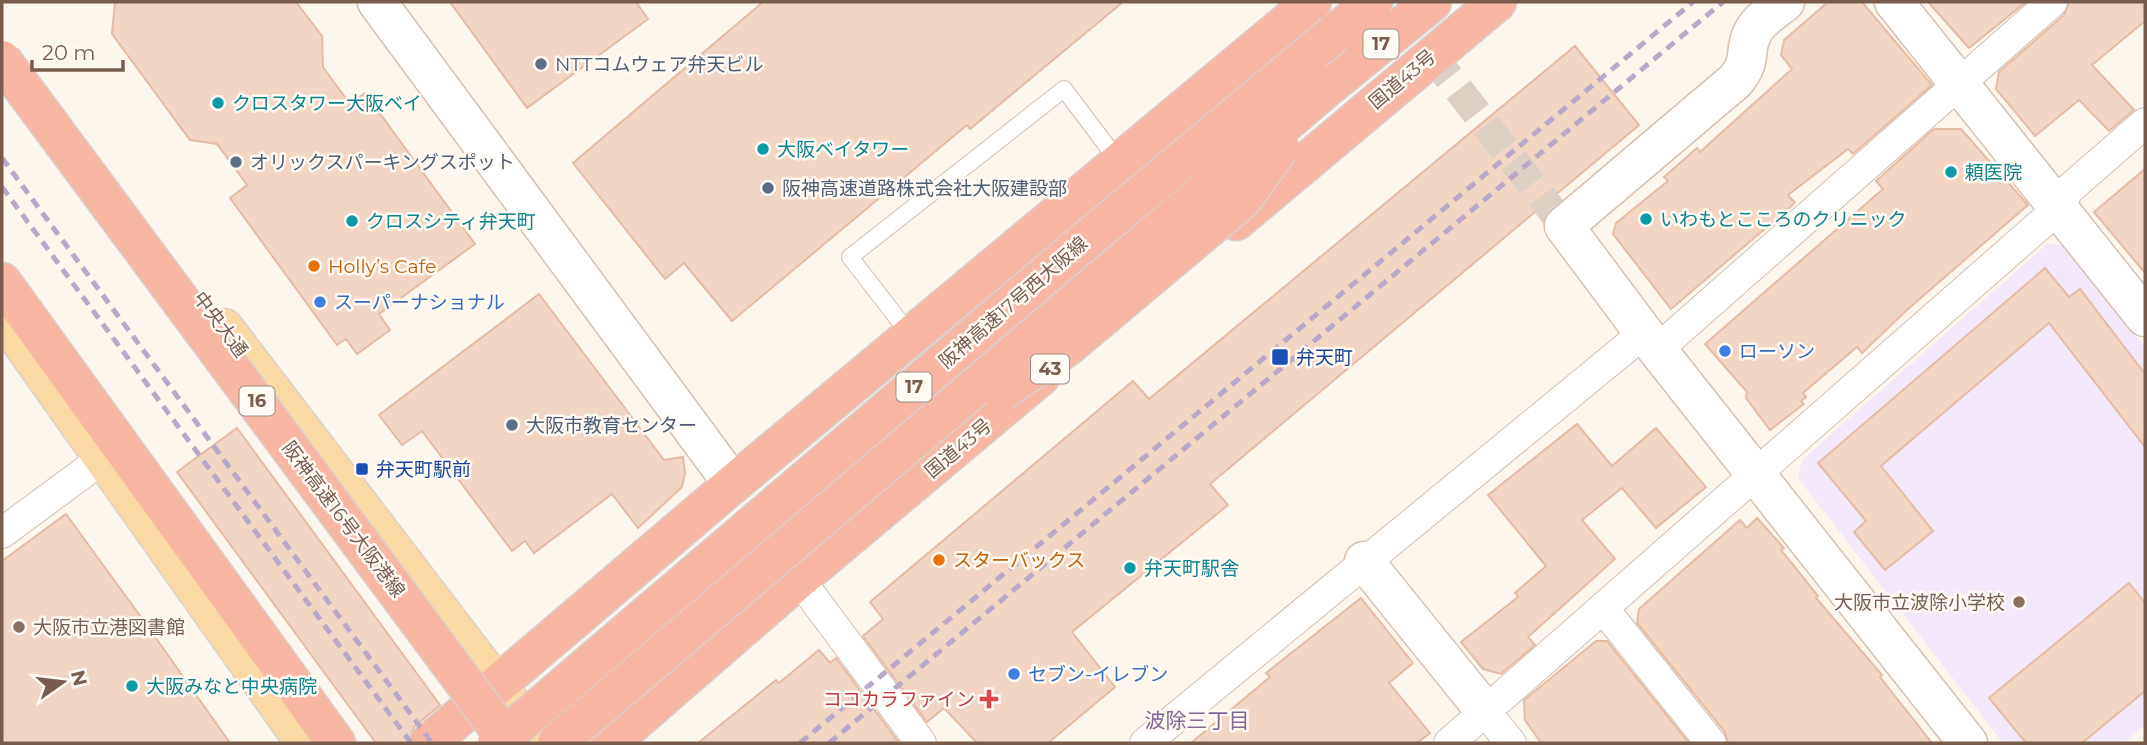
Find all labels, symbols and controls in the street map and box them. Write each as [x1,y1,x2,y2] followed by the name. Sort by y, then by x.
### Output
[32,28,122,72] scale bar
[1364,29,1398,58] road number: 17
[42,40,96,65] text: 20 m
[1364,45,1440,114] street label: 国道43号
[555,53,763,76] place label: NTTコムウェア弁天ビル
[533,56,549,72] marker: NTTコムウェア弁天ビル
[232,92,422,115] place label: クロスタワー大阪ベイ
[210,95,226,111] marker: クロスタワー大阪ベイ
[777,138,909,161] place label: 大阪ベイタワー
[755,141,771,157] marker: 大阪ベイタワー
[250,151,515,174] place label: オリックスパーキングスポット
[228,154,244,170] marker: オリックスパーキングスポット
[1965,161,2022,184] place label: 頼医院
[1943,164,1959,180] marker: 頼医院
[782,177,1067,200] place label: 阪神高速道路株式会社大阪建設部
[760,180,776,196] marker: 阪神高速道路株式会社大阪建設部
[1660,208,1907,231] place label: いわもとこころのクリニック
[366,210,536,233] place label: クロスシティ弁天町
[1638,211,1654,227] marker: いわもとこころのクリニック
[344,213,360,229] marker: クロスシティ弁天町
[934,232,1092,373] street label: 阪神高速17号西大阪線
[328,255,436,278] place label: Holly’s Cafe
[306,258,322,274] marker: Holly’s Cafe
[189,287,253,362] street label: 中央大通
[334,291,505,314] place label: スーパーナショナル
[312,294,328,310] marker: スーパーナショナル
[1739,340,1815,363] place label: ローソン
[1717,343,1733,359] marker: ローソン
[1296,346,1353,369] place label: 弁天町
[1270,347,1290,367] marker: 弁天町
[1031,354,1069,384] road number: 43
[897,372,932,402] road number: 17
[240,386,274,416] road number: 16
[526,414,697,437] place label: 大阪市教育センター
[920,414,996,483] street label: 国道43号
[504,417,520,433] marker: 大阪市教育センター
[277,437,410,602] street label: 阪神高速16号大阪港線
[376,458,471,481] place label: 弁天町駅前
[354,461,370,477] marker: 弁天町駅前
[953,549,1085,572] place label: スターバックス
[931,552,947,568] marker: スターバックス
[1144,557,1239,580] place label: 弁天町駅舎
[1122,560,1138,576] marker: 弁天町駅舎
[1834,591,2005,614] place label: 大阪市立波除小学校
[2011,594,2027,610] marker: 大阪市立波除小学校
[33,616,185,639] place label: 大阪市立港図書館
[11,619,27,635] marker: 大阪市立港図書館
[28,647,98,717] north arrow
[1028,663,1168,686] place label: セブン-イレブン
[1006,666,1022,682] marker: セブン-イレブン
[66,668,92,688] text: N
[146,675,317,698] place label: 大阪みなと中央病院
[124,678,140,694] marker: 大阪みなと中央病院
[823,688,975,711] place label: ココカラファイン
[981,691,997,707] marker: ココカラファイン
[1145,708,1250,733] district label: 波除三丁目

